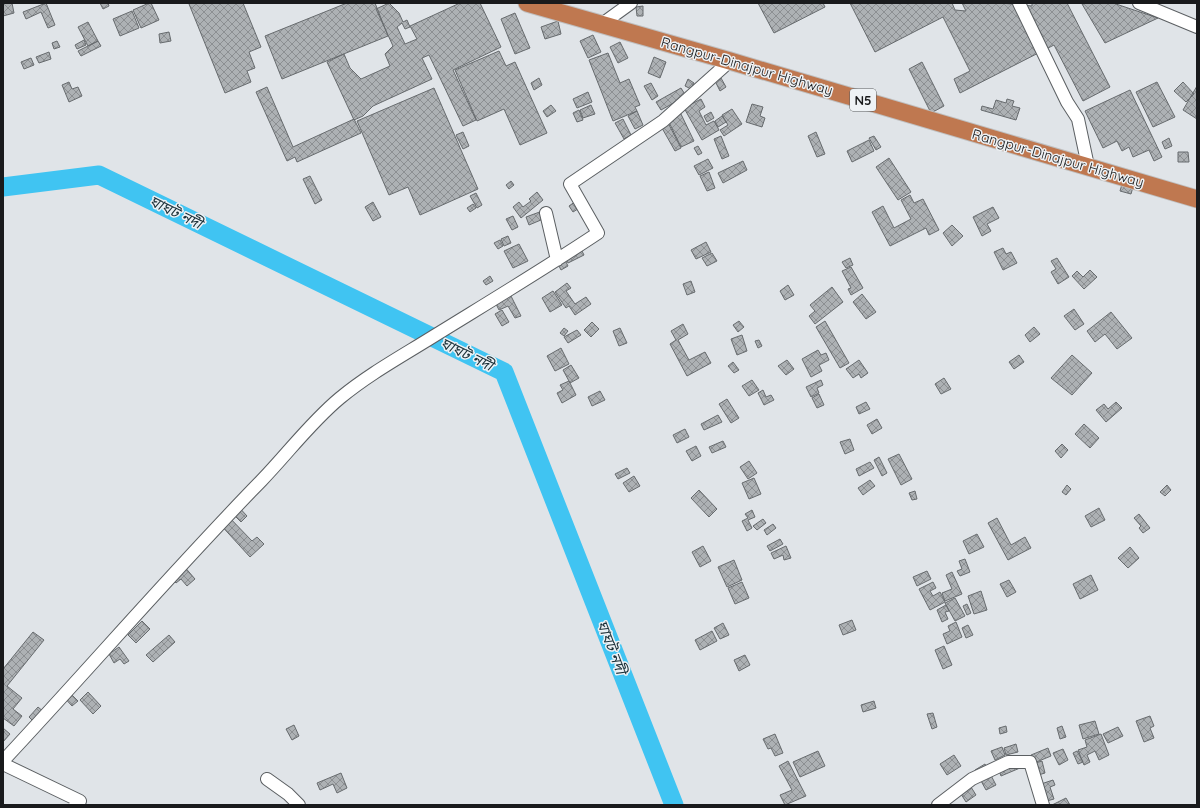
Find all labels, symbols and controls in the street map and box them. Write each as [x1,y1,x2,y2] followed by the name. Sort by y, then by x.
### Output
[659,33,835,99] street label: Rangpur-Dinajpur Highway
[850,89,876,111] road number: N5
[970,125,1146,191] street label: Rangpur-Dinajpur Highway
[147,191,208,234] water label: ঘাঘট নদী
[438,333,499,376] water label: ঘাঘট নদী
[593,617,632,679] water label: ঘাঘট নদী

